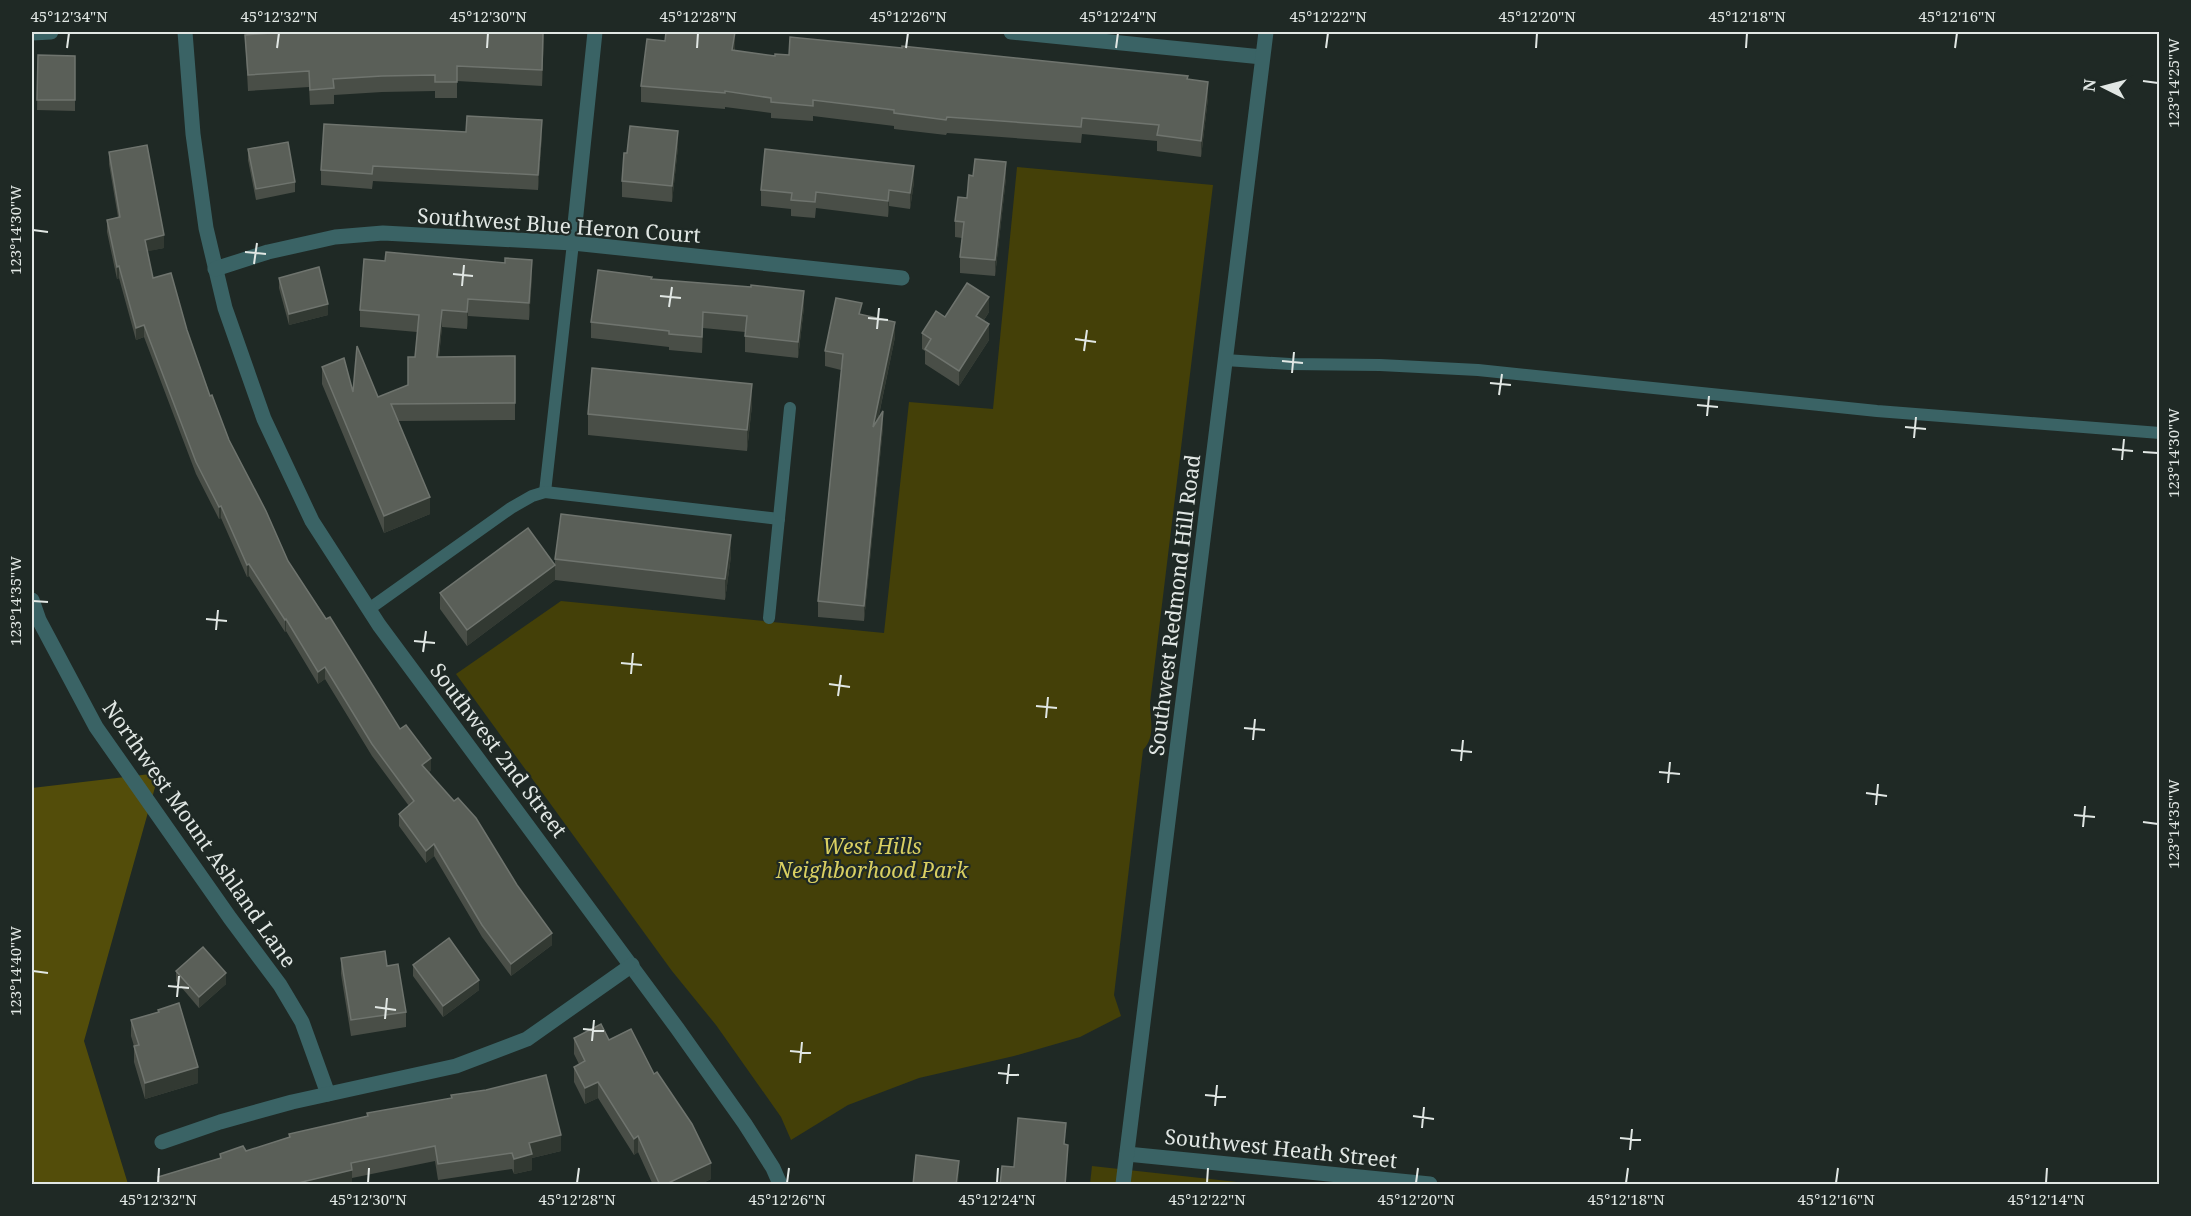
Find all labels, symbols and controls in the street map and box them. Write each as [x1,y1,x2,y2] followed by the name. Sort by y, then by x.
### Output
[30,6,108,26] text: 45°12'34"N
[240,6,318,26] text: 45°12'32"N
[449,6,527,26] text: 45°12'30"N
[659,6,737,26] text: 45°12'28"N
[869,6,947,26] text: 45°12'26"N
[1079,6,1157,26] text: 45°12'24"N
[1289,6,1367,26] text: 45°12'22"N
[1498,6,1576,26] text: 45°12'20"N
[1708,6,1786,26] text: 45°12'18"N
[1918,6,1996,26] text: 45°12'16"N
[2163,38,2183,128] text: 123°14'25"W
[2074,57,2134,117] north arrow
[2077,78,2101,93] text: N
[5,185,25,275] text: 123°14'30"W
[416,201,702,249] street label: Southwest Blue Heron Court
[2163,408,2183,498] text: 123°14'30"W
[1142,453,1206,757] street label: Southwest Redmond Hill Road
[5,556,25,646] text: 123°14'35"W
[424,657,574,843] street label: Southwest 2nd Street
[97,695,303,973] street label: Northwest Mount Ashland Lane
[2163,779,2183,869] text: 123°14'35"W
[775,832,969,884] park label: West Hills Neighborhood Park
[5,926,25,1016] text: 123°14'40"W
[1163,1122,1399,1174] street label: Southwest Heath Street
[119,1189,197,1209] text: 45°12'32"N
[329,1189,407,1209] text: 45°12'30"N
[538,1189,616,1209] text: 45°12'28"N
[748,1189,826,1209] text: 45°12'26"N
[958,1189,1036,1209] text: 45°12'24"N
[1168,1189,1246,1209] text: 45°12'22"N
[1377,1189,1455,1209] text: 45°12'20"N
[1587,1189,1665,1209] text: 45°12'18"N
[1797,1189,1875,1209] text: 45°12'16"N
[2007,1189,2085,1209] text: 45°12'14"N

